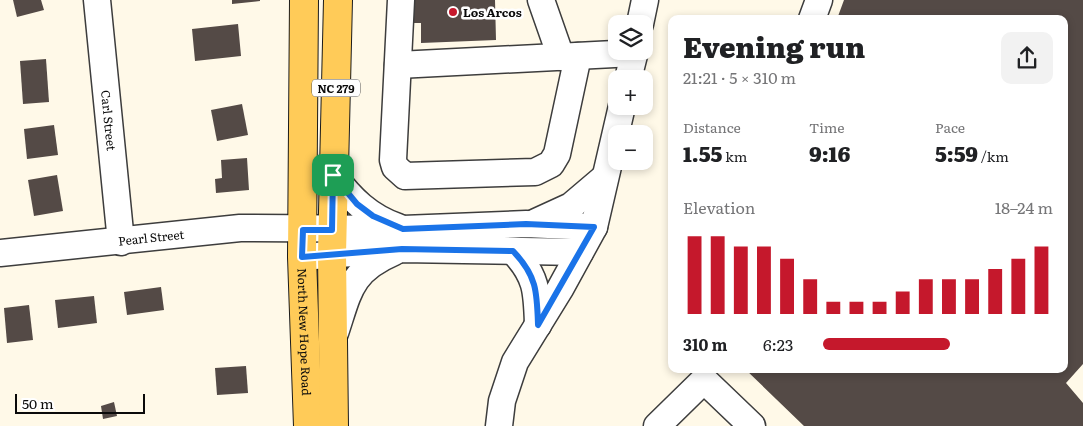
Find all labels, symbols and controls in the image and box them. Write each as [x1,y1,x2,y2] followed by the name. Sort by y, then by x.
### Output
[463,3,522,21] place label: Los Arcos
[447,6,459,18] marker: Los Arcos
[608,15,653,170] map controls
[608,15,653,60] button: layers
[683,25,865,67] text: Evening run
[1001,32,1053,84] button: share
[683,65,796,89] text: 21:21 · 5 × 310 m
[608,70,653,115] button: +
[312,80,360,96] road number: NC 279
[97,89,121,152] street label: Carl Street
[683,117,741,137] text: Distance
[809,117,845,137] text: Time
[935,117,965,137] text: Pace
[608,125,653,170] button: −
[683,137,722,168] text: 1.55
[809,137,850,168] text: 9:16
[935,137,978,168] text: 5:59
[722,146,747,166] text: km
[978,146,1009,166] text: /km
[312,154,354,196] pin
[319,161,347,189] icon: arrive
[683,195,755,219] text: Elevation
[995,195,1053,219] text: 18–24 m
[117,225,185,250] street label: Pearl Street
[293,268,316,397] street label: North New Hope Road
[683,332,728,356] text: 310 m
[763,332,794,356] text: 6:23
[15,391,145,414] scale bar
[22,393,54,413] text: 50 m

